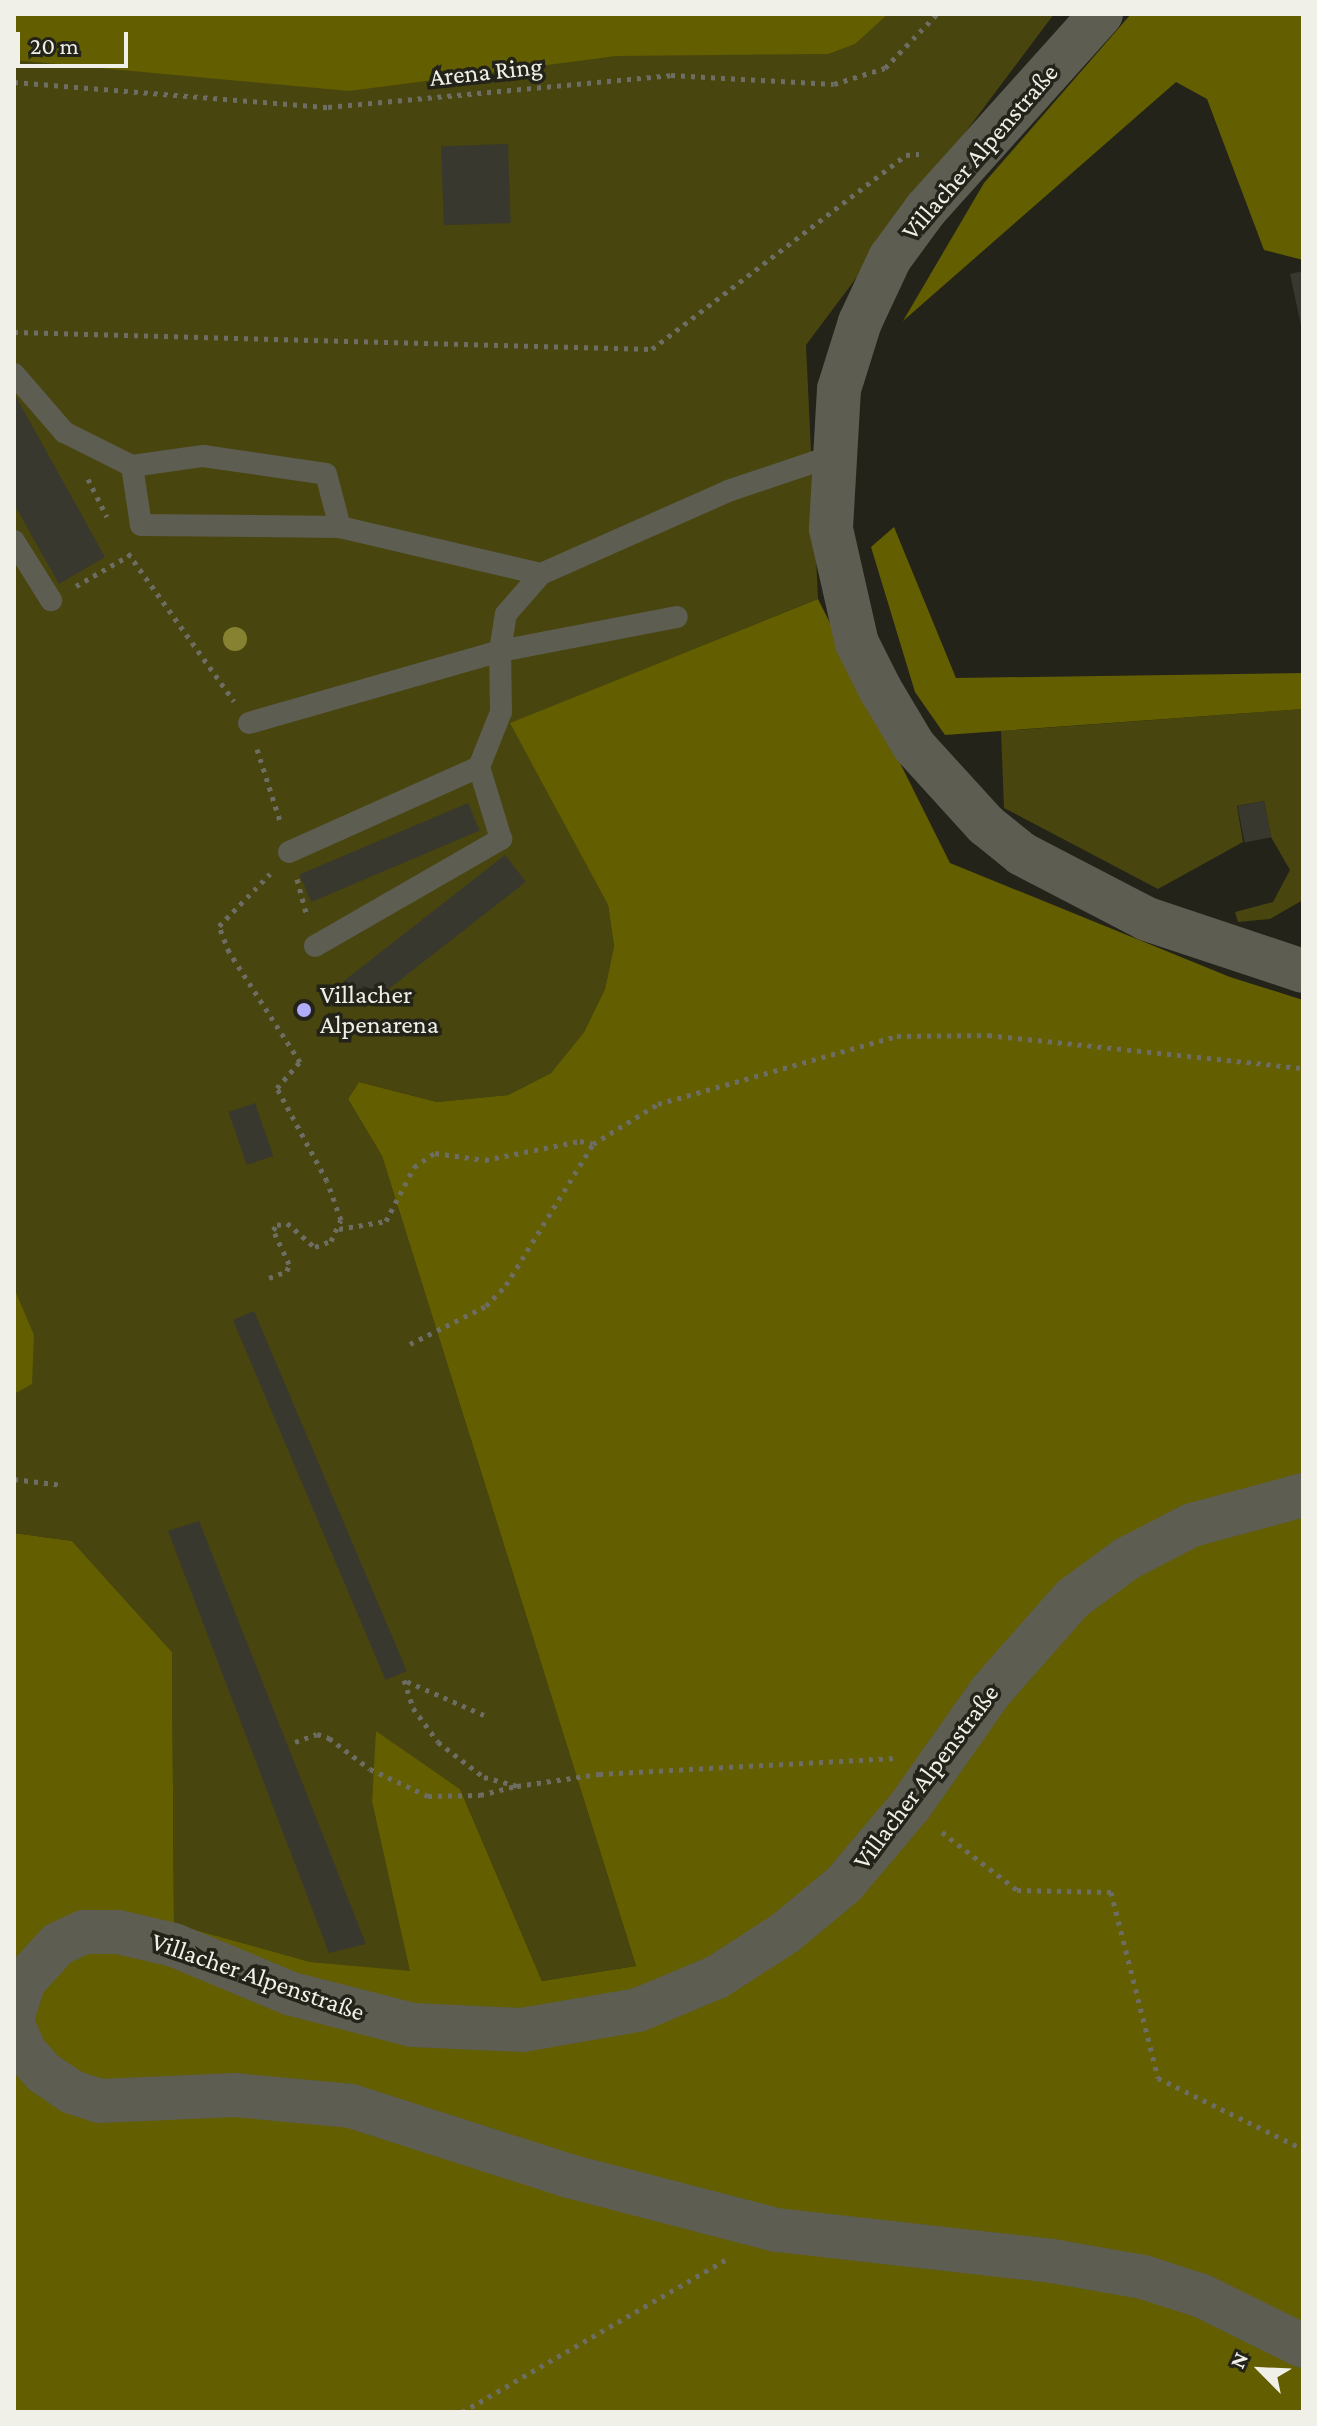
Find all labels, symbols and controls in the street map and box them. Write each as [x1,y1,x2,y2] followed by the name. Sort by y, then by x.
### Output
[20,16,132,66] scale bar
[30,32,79,59] text: 20 m
[428,51,544,93] street label: Arena Ring
[895,58,1065,246] street label: Villacher Alpenstraße
[320,979,439,1040] place label: Villacher Alpenarena
[295,1001,313,1019] marker: Villacher Alpenarena
[846,1678,1006,1876] street label: Villacher Alpenstraße
[147,1926,369,2028] street label: Villacher Alpenstraße
[1221,2330,1301,2410] north arrow
[1224,2348,1253,2372] text: N

